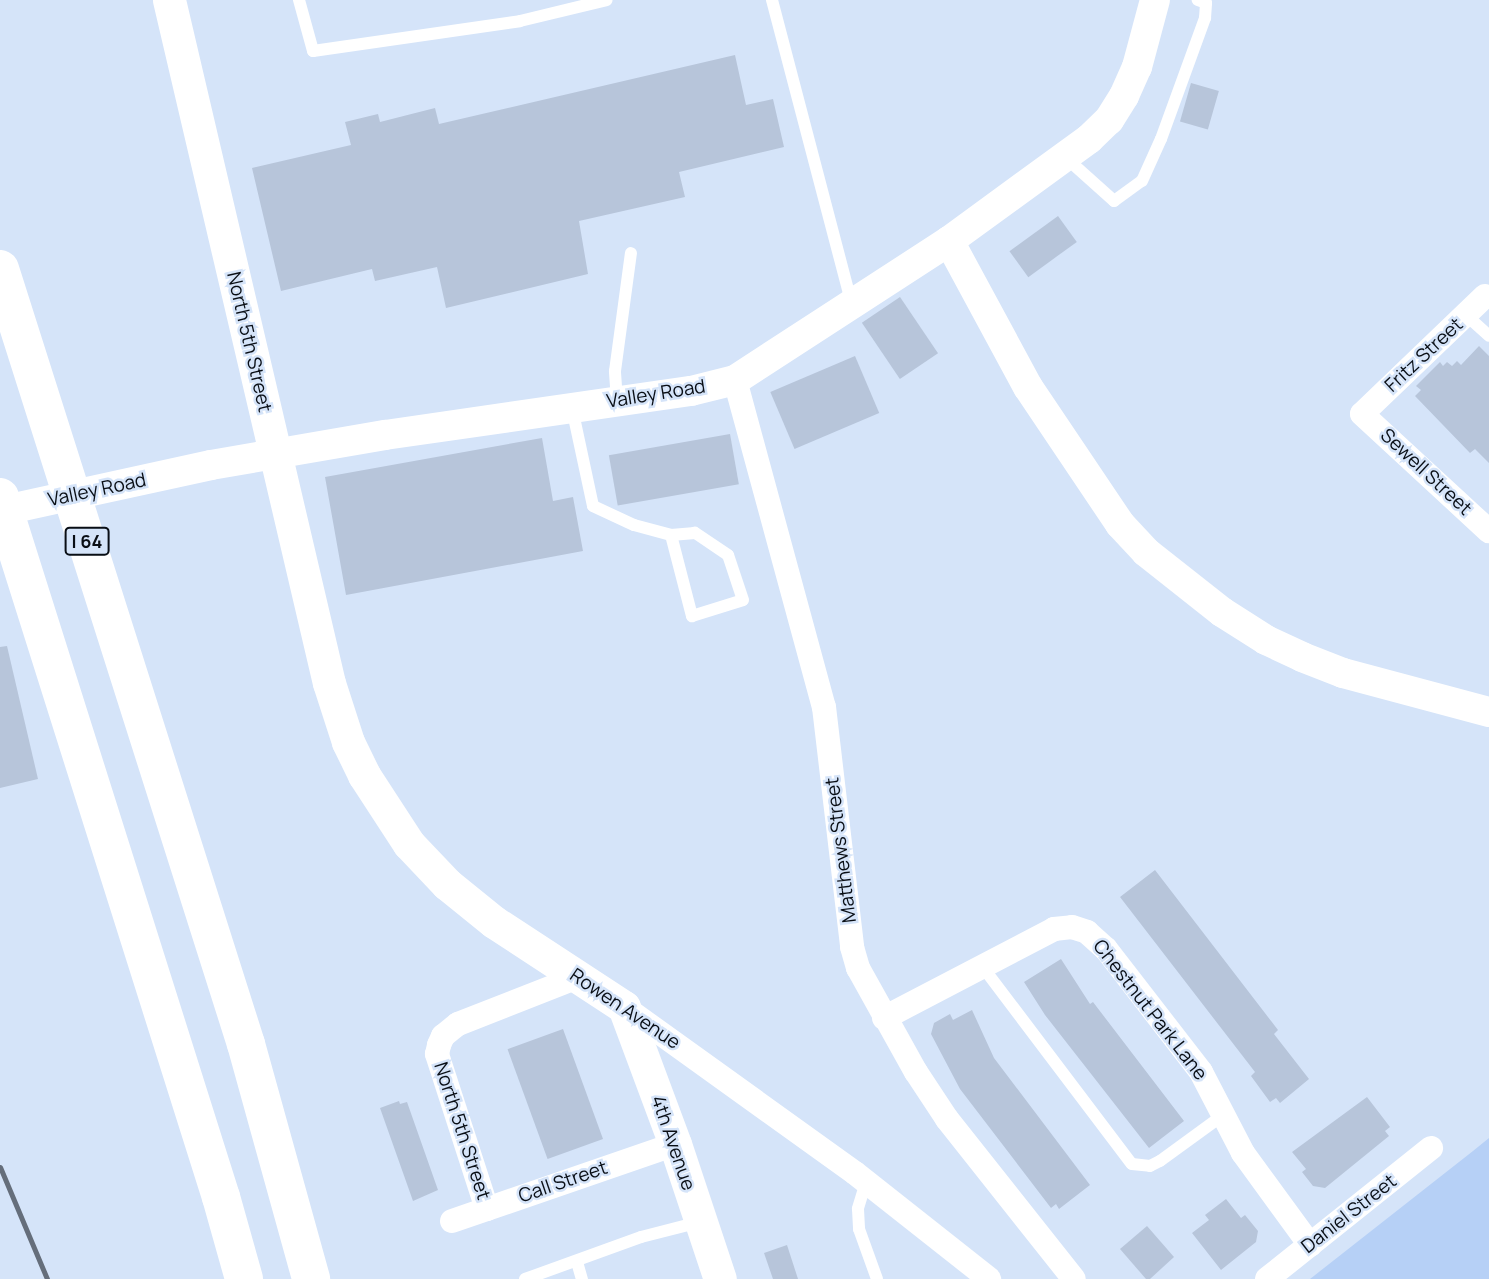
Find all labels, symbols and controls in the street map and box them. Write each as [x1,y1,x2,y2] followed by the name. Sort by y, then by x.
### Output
[222,270,276,414] street label: North 5th Street
[1380,313,1468,397] street label: Fritz Street
[605,375,707,413] street label: Valley Road
[1376,424,1476,520] street label: Sewell Street
[46,468,148,512] street label: Valley Road
[64,526,110,556] road number: I 64
[821,776,861,924] street label: Matthews Street
[1088,935,1212,1085] street label: Chestnut Park Lane
[566,964,684,1054] street label: Rowen Avenue
[429,1059,495,1203] street label: North 5th Street
[646,1093,700,1193] street label: 4th Avenue
[515,1156,611,1208] street label: Call Street
[1297,1170,1401,1258] street label: Daniel Street

